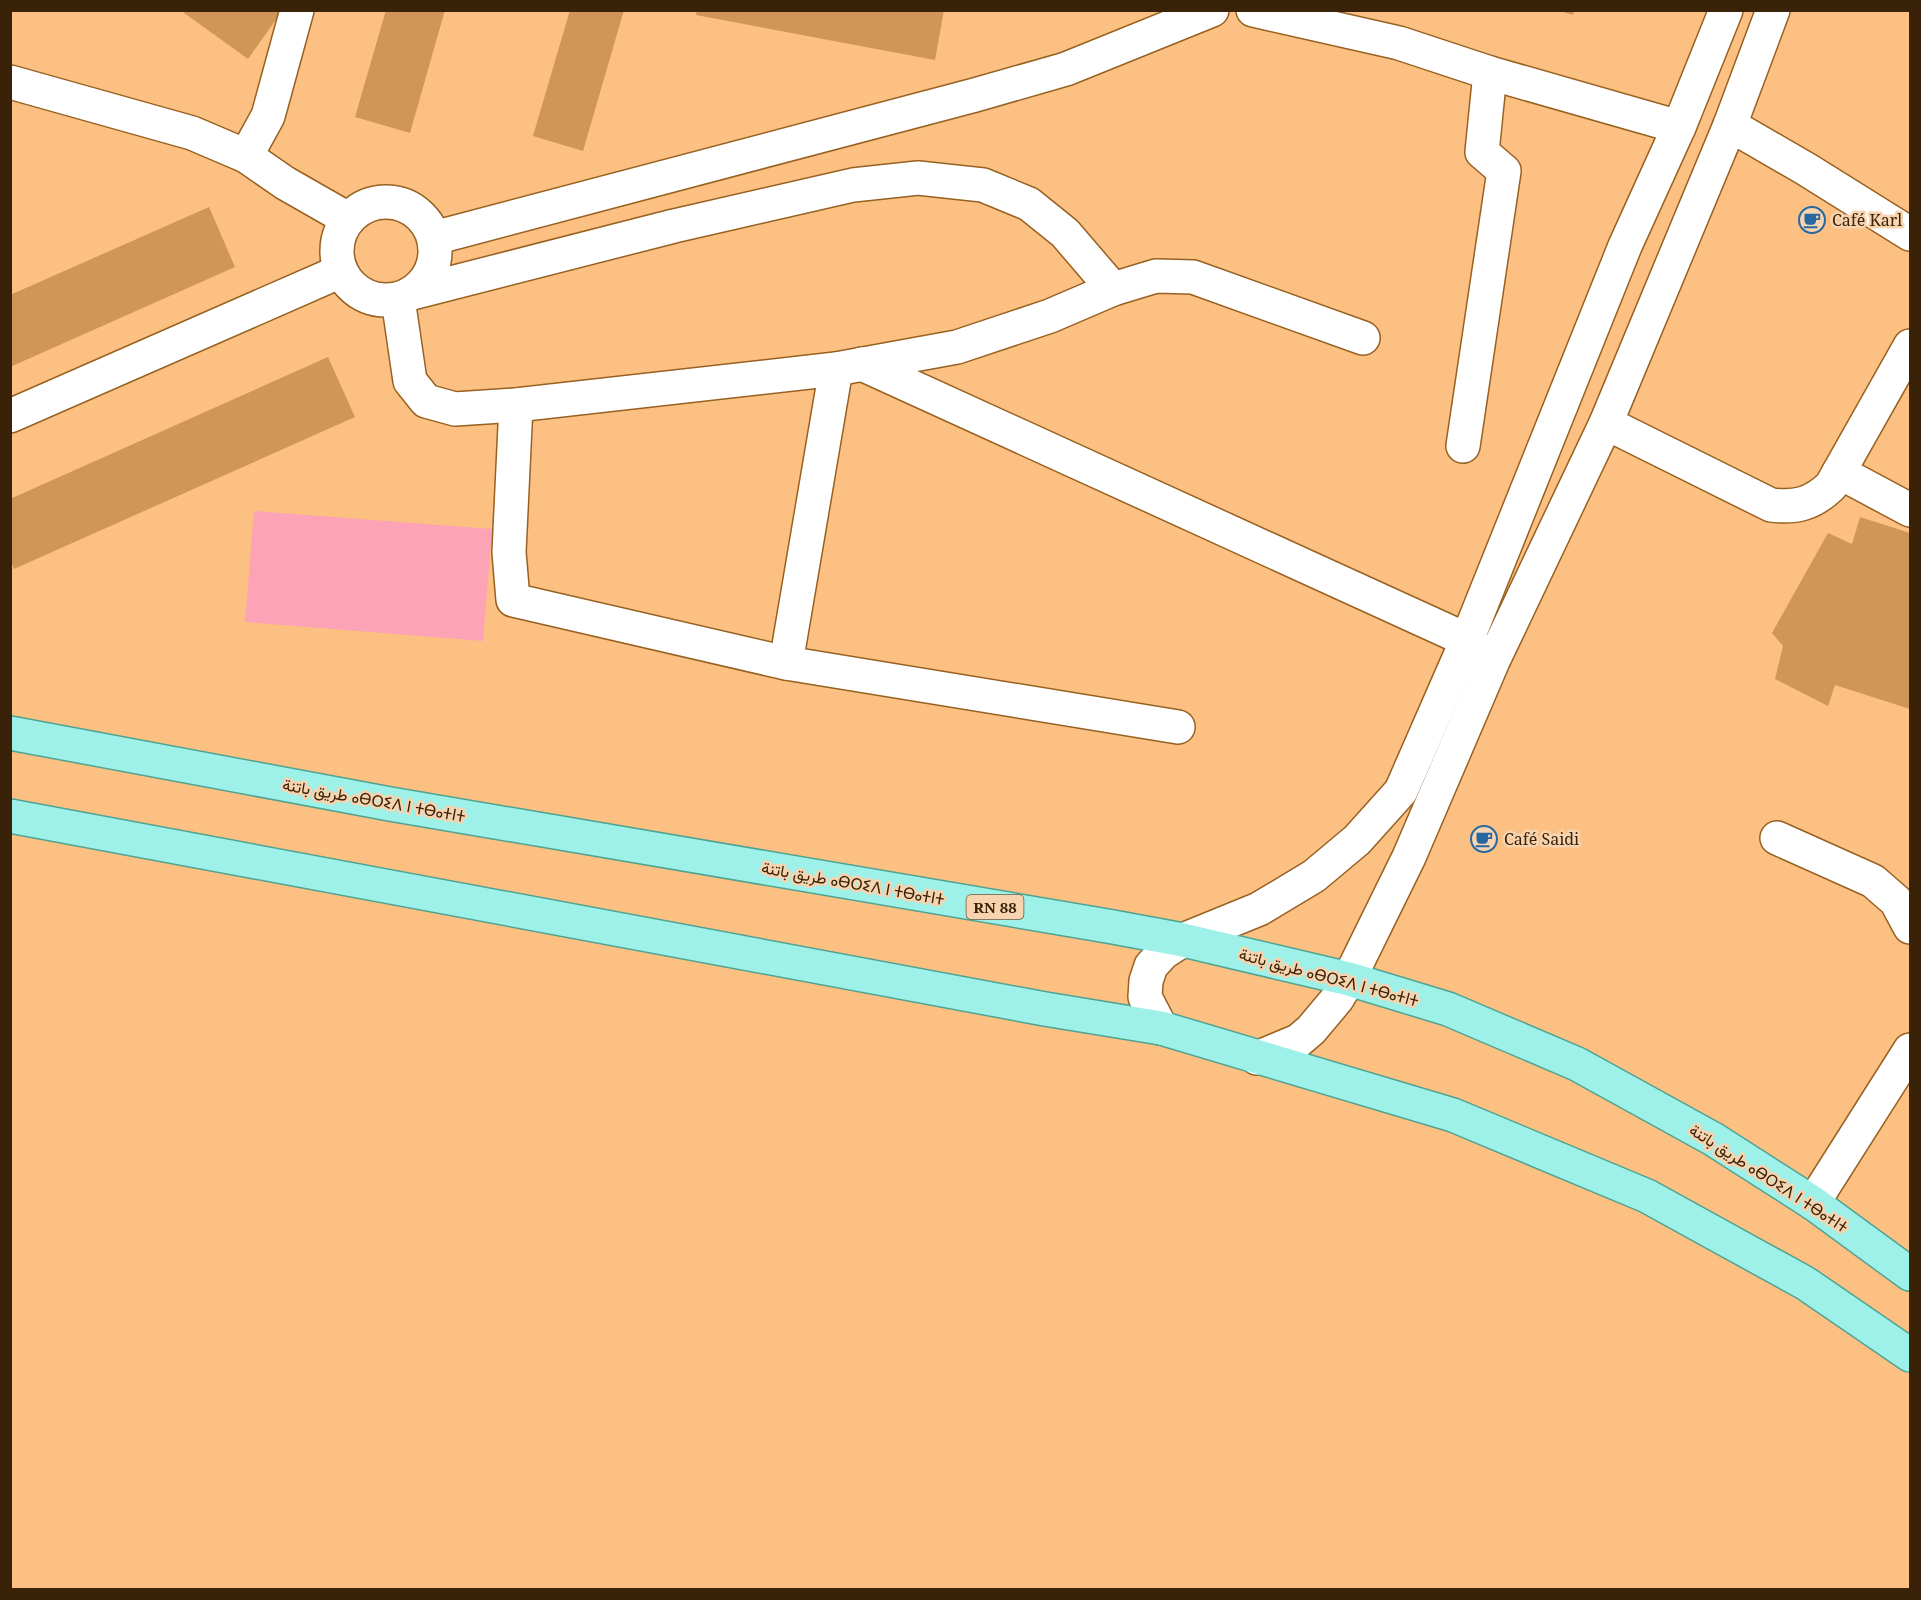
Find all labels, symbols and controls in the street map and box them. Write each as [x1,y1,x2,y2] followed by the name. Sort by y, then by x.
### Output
[1797,205,1827,235] cafe icon: Café Karl
[1832,209,1902,231] place label: Café Karl
[281,773,467,827] street label: طريق باتنة ⴰⴱⵔⵉⴷ ⵏ ⵜⴱⴰⵜⵏⵜ
[1469,824,1499,854] cafe icon: Café Saidi
[1504,828,1579,850] place label: Café Saidi
[760,856,946,910] street label: طريق باتنة ⴰⴱⵔⵉⴷ ⵏ ⵜⴱⴰⵜⵏⵜ
[966,895,1024,919] road number: RN 88
[1237,942,1421,1012] street label: طريق باتنة ⴰⴱⵔⵉⴷ ⵏ ⵜⴱⴰⵜⵏⵜ
[1685,1118,1853,1238] street label: طريق باتنة ⴰⴱⵔⵉⴷ ⵏ ⵜⴱⴰⵜⵏⵜ

